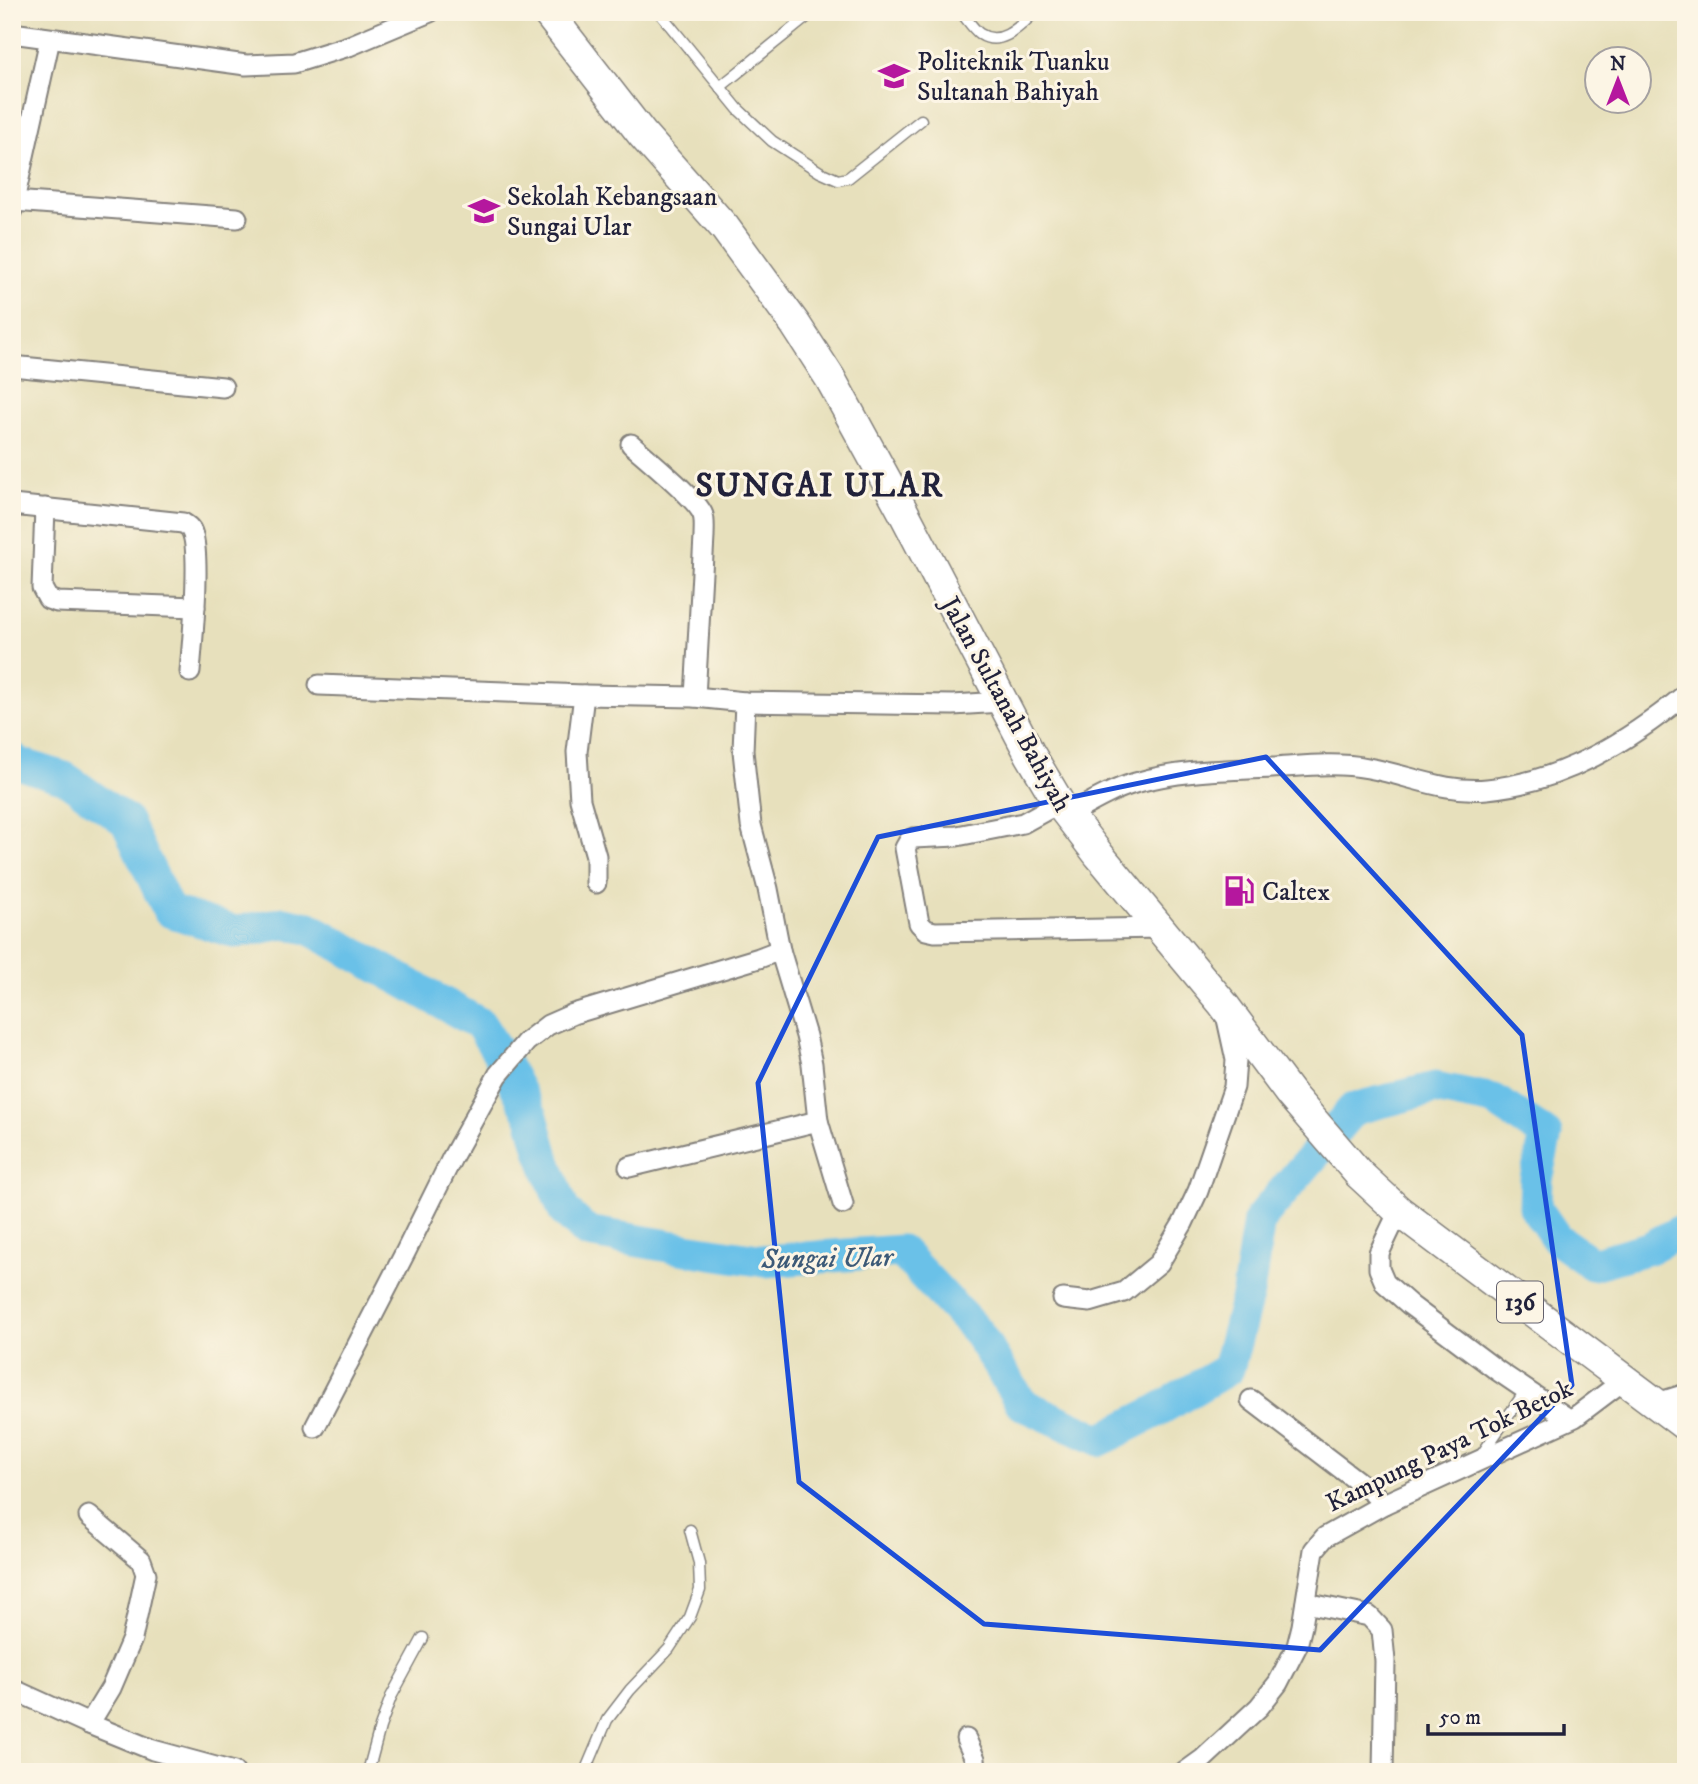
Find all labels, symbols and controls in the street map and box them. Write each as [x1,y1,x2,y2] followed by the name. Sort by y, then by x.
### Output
[917,46,1110,109] place label: Politeknik Tuanku Sultanah Bahiyah
[1582,46,1652,116] north arrow
[1610,53,1626,76] text: N
[877,59,911,93] school or university icon: Politeknik Tuanku Sultanah Bahiyah
[507,181,718,244] place label: Sekolah Kebangsaan Sungai Ular
[467,194,501,228] school or university icon: Sekolah Kebangsaan Sungai Ular
[695,466,945,507] district label: SUNGAI ULAR
[932,590,1079,818] street label: Jalan Sultanah Bahiyah
[1222,874,1256,908] fuel station icon: Caltex
[1262,876,1330,909] place label: Caltex
[760,1240,895,1277] water label: Sungai Ular
[1497,1282,1543,1322] road number: 136
[1321,1372,1578,1520] street label: Kampung Paya Tok Betok
[1428,1693,1565,1737] scale bar
[1439,1705,1481,1731] text: 50 m

